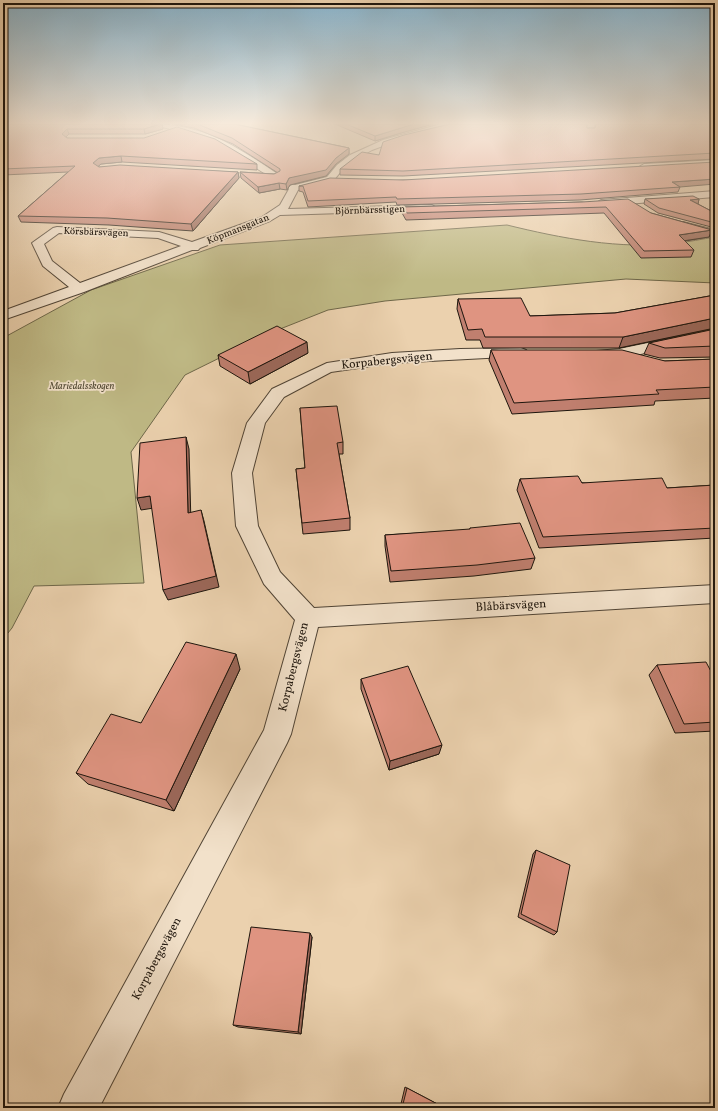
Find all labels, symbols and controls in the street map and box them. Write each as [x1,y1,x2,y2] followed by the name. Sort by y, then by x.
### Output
[335,202,405,218] street label: Björnbärsstigen
[205,210,271,248] street label: Köpmansgatan
[63,224,129,240] street label: Körsbärsvägen
[341,348,433,374] street label: Korpabergsvägen
[48,379,115,393] park label: Mariedalsskogen
[475,596,547,616] street label: Blåbärsvägen
[275,621,313,713] street label: Korpabergsvägen
[128,915,186,1003] street label: Korpabergsvägen

